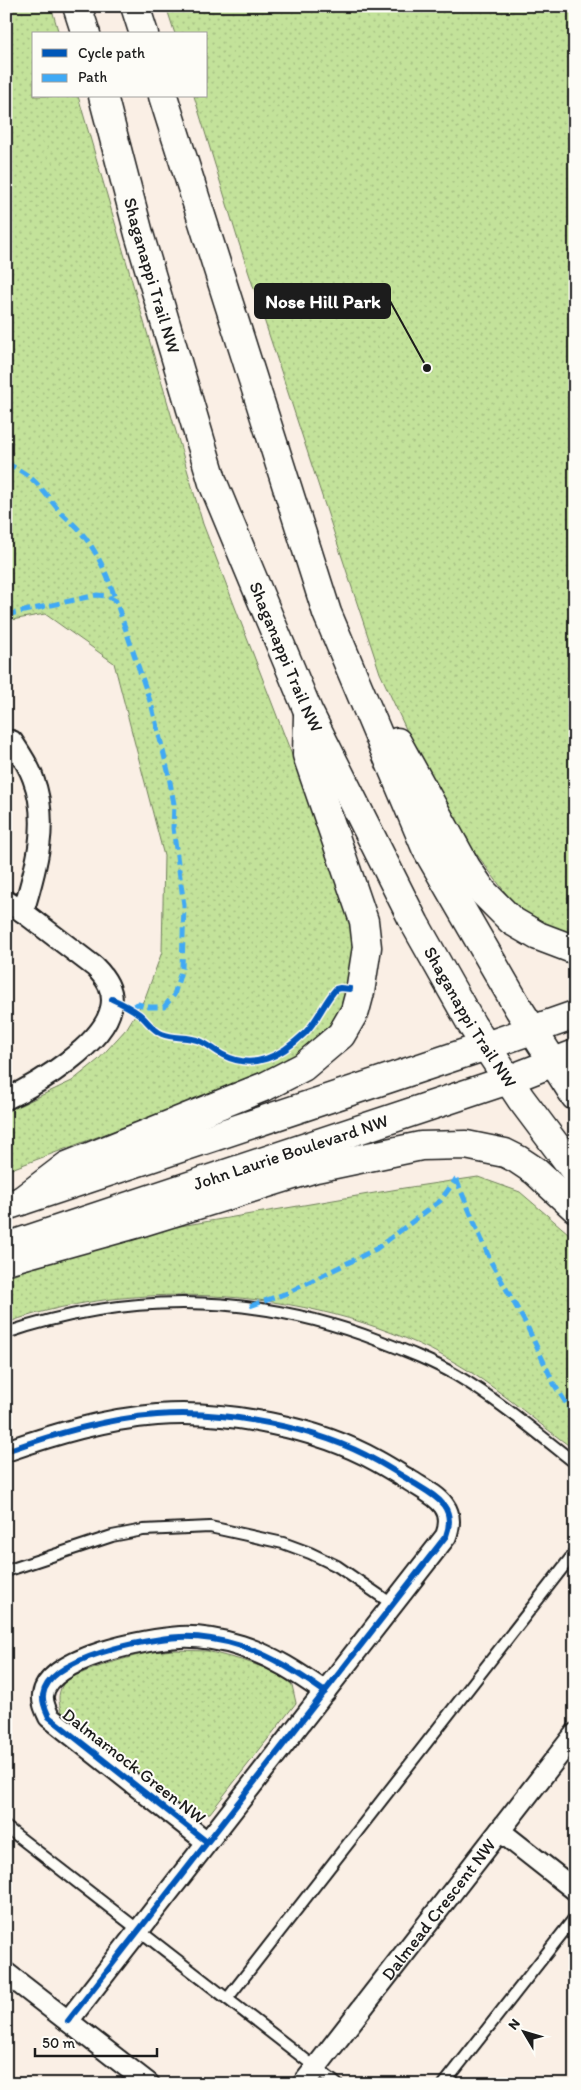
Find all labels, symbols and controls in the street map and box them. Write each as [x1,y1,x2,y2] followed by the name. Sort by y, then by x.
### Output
[32,32,208,98] legend
[78,44,145,62] text: Cycle path
[78,68,107,86] text: Path
[119,195,185,356] street label: Shaganappi Trail NW
[255,284,390,318] callout: Nose Hill Park
[265,290,381,313] text: Nose Hill Park
[244,578,328,736] street label: Shaganappi Trail NW
[419,943,521,1092] street label: Shaganappi Trail NW
[190,1110,391,1195] street label: John Laurie Boulevard NW
[58,1703,210,1829] street label: Dalmarnock Green NW
[377,1834,501,1985] street label: Dalmead Crescent NW
[498,2008,548,2058] north arrow
[505,2015,524,2033] text: N
[35,2025,158,2057] scale bar
[42,2034,75,2052] text: 50 m

